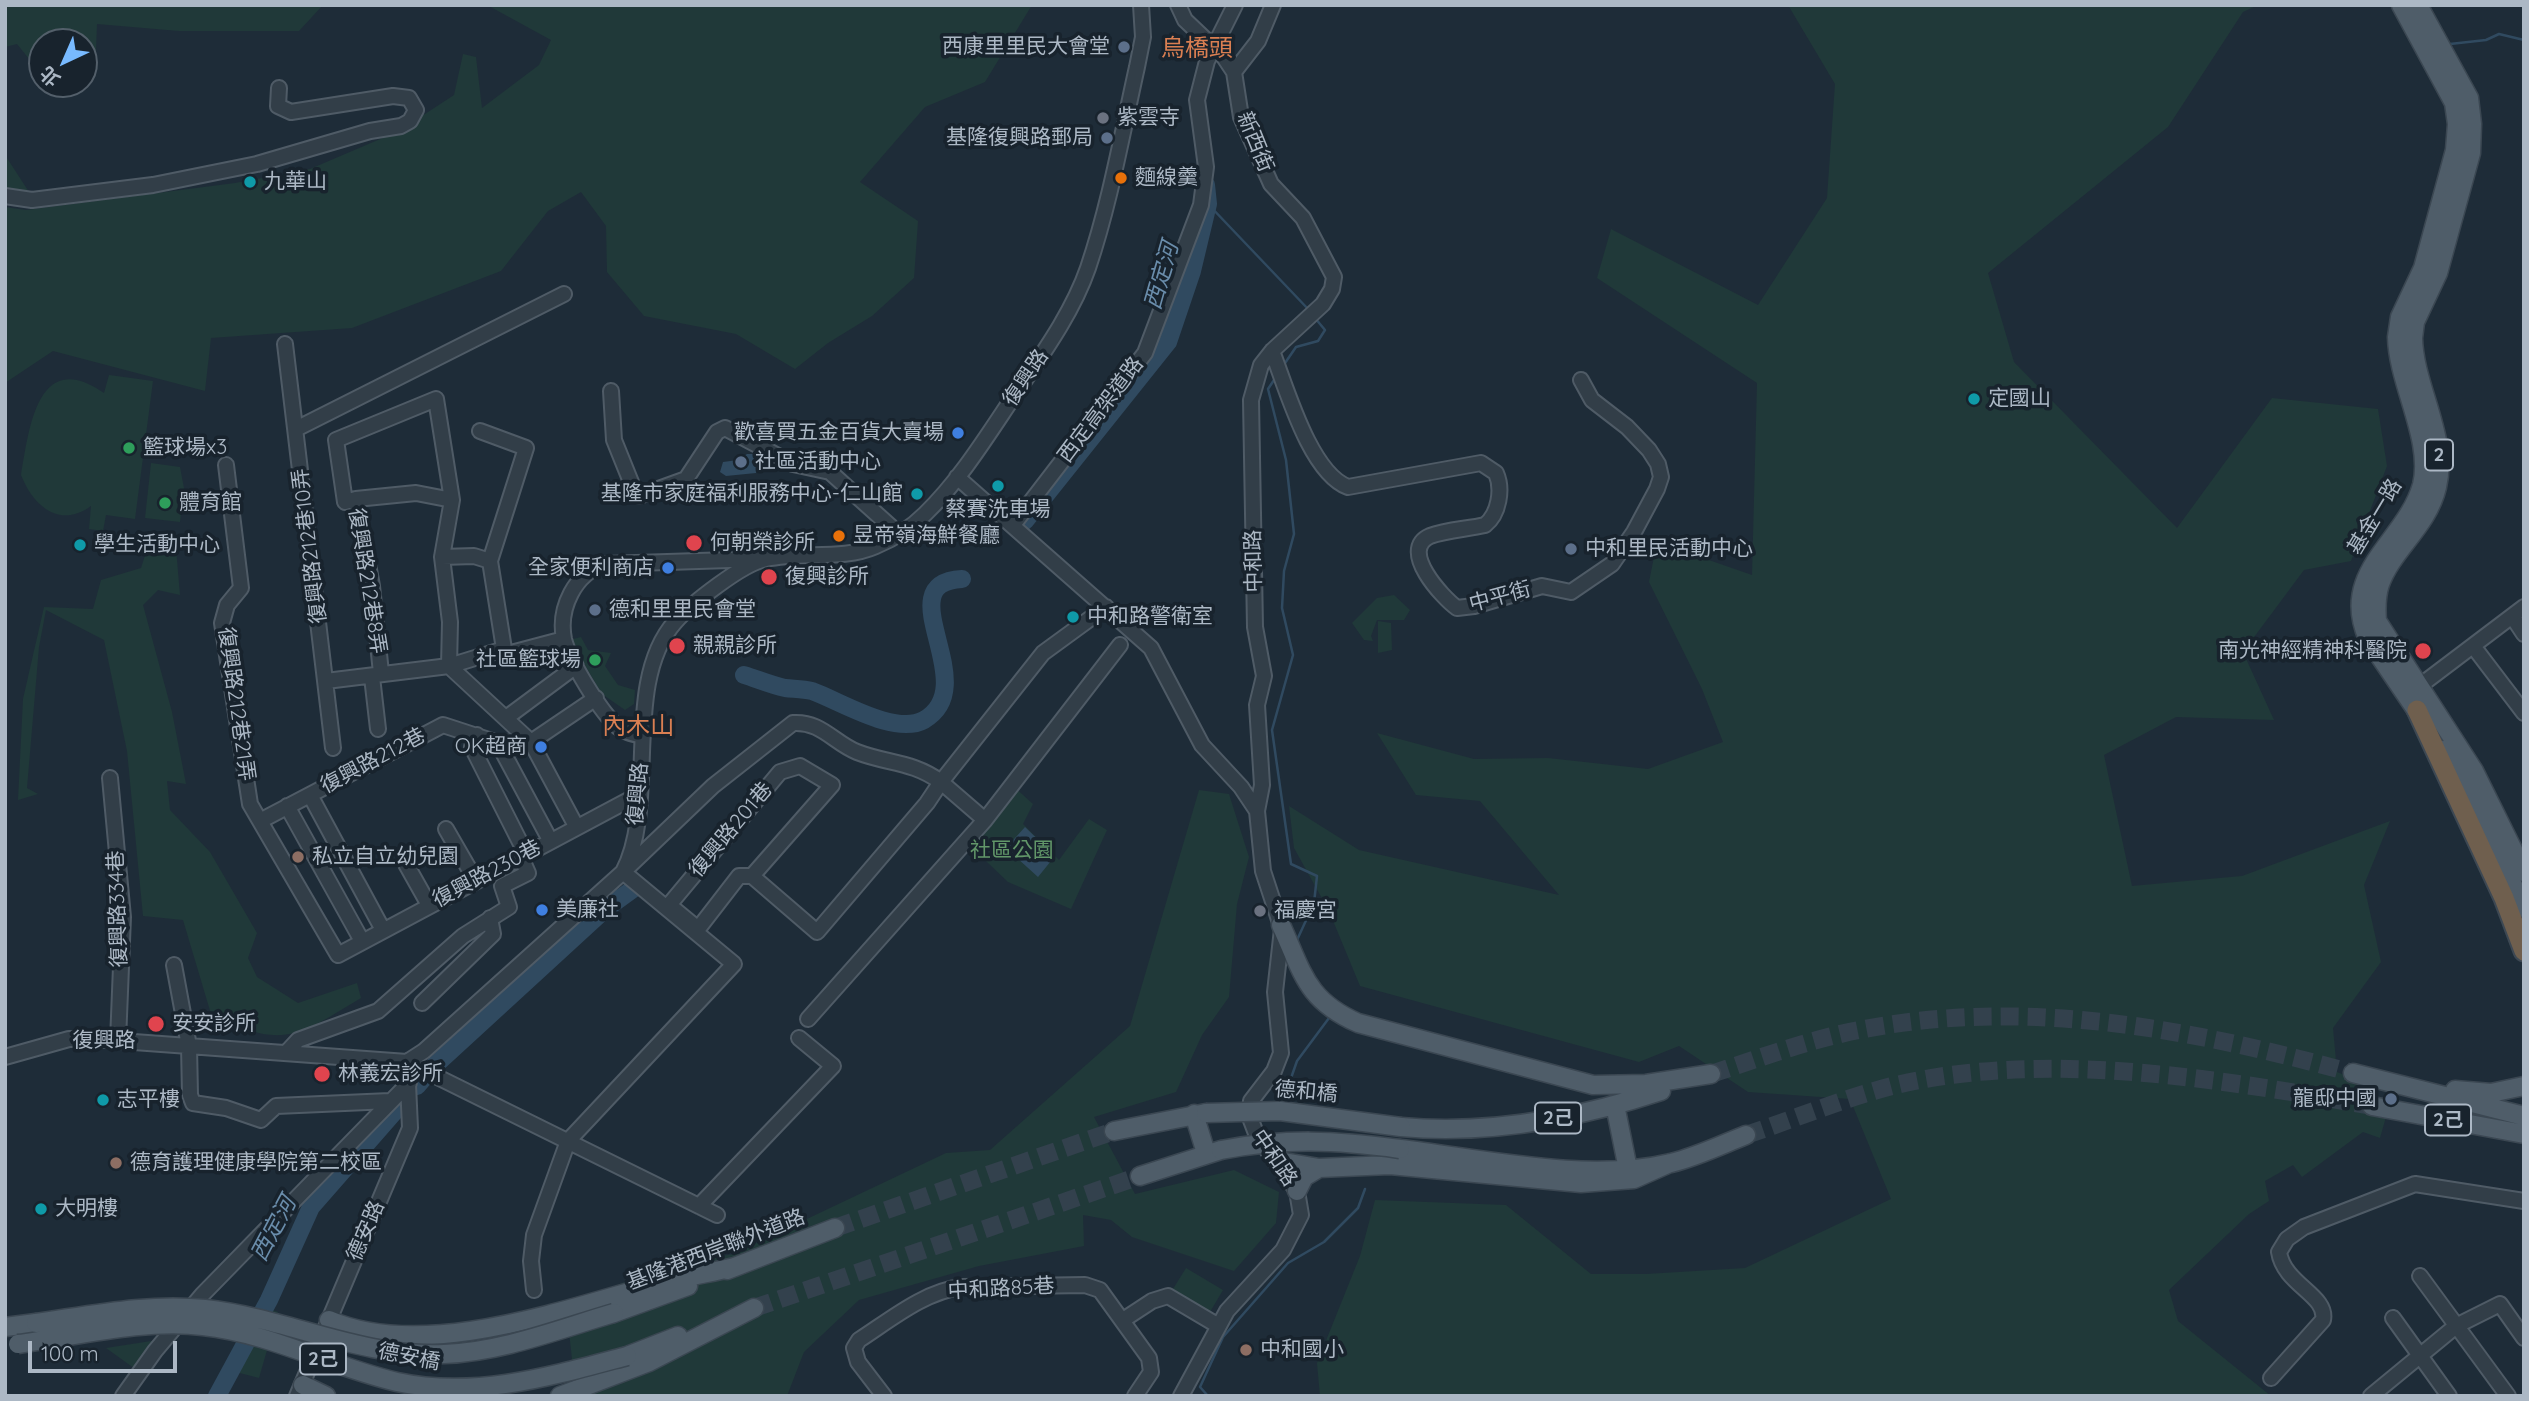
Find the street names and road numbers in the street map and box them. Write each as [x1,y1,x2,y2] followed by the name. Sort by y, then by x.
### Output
[1232,108,1278,176] street label: 新西街
[998,345,1054,411] street label: 復興路
[1053,352,1149,468] street label: 西定高架道路
[2425,440,2453,470] road number: 2
[288,467,332,625] street label: 復興路212巷10弄
[2343,475,2407,559] street label: 基金一路
[343,506,391,656] street label: 復興路212巷8弄
[1241,529,1267,593] street label: 中和路
[1466,577,1534,617] street label: 中平街
[213,625,259,783] street label: 復興路212巷21弄
[316,723,430,799] street label: 復興路212巷
[623,762,653,826] street label: 復興路
[684,778,778,882] street label: 復興路201巷
[428,835,546,913] street label: 復興路230巷
[103,850,133,968] street label: 復興路334巷
[73,1028,135,1054] street label: 復興路
[1274,1077,1338,1107] street label: 德和橋
[1535,1102,1581,1134] road number: 2己
[2425,1104,2471,1136] road number: 2己
[1246,1125,1302,1191] street label: 中和路
[342,1197,390,1265] street label: 德安路
[623,1204,809,1296] street label: 基隆港西岸聯外道路
[947,1274,1055,1304] street label: 中和路85巷
[376,1339,442,1375] street label: 德安橋
[300,1344,346,1374] road number: 2己

